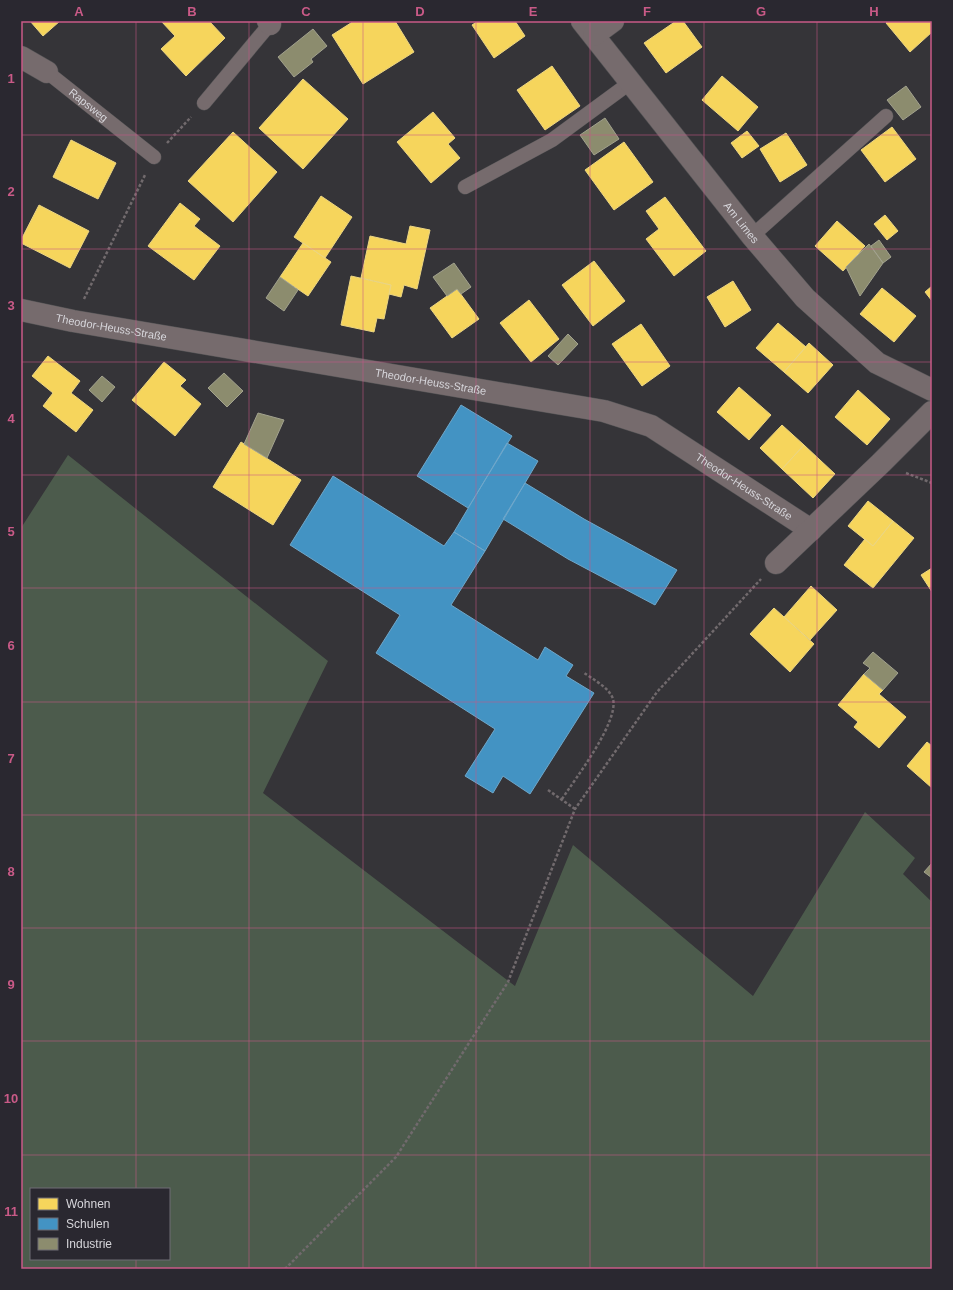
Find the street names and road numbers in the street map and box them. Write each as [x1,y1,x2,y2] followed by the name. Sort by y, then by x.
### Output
[67,86,110,124] street label: Rapsweg
[722,200,762,246] street label: Am Limes
[55,312,168,343] street label: Theodor-Heuss-Straße
[374,366,487,397] street label: Theodor-Heuss-Straße
[694,451,795,522] street label: Theodor-Heuss-Straße

